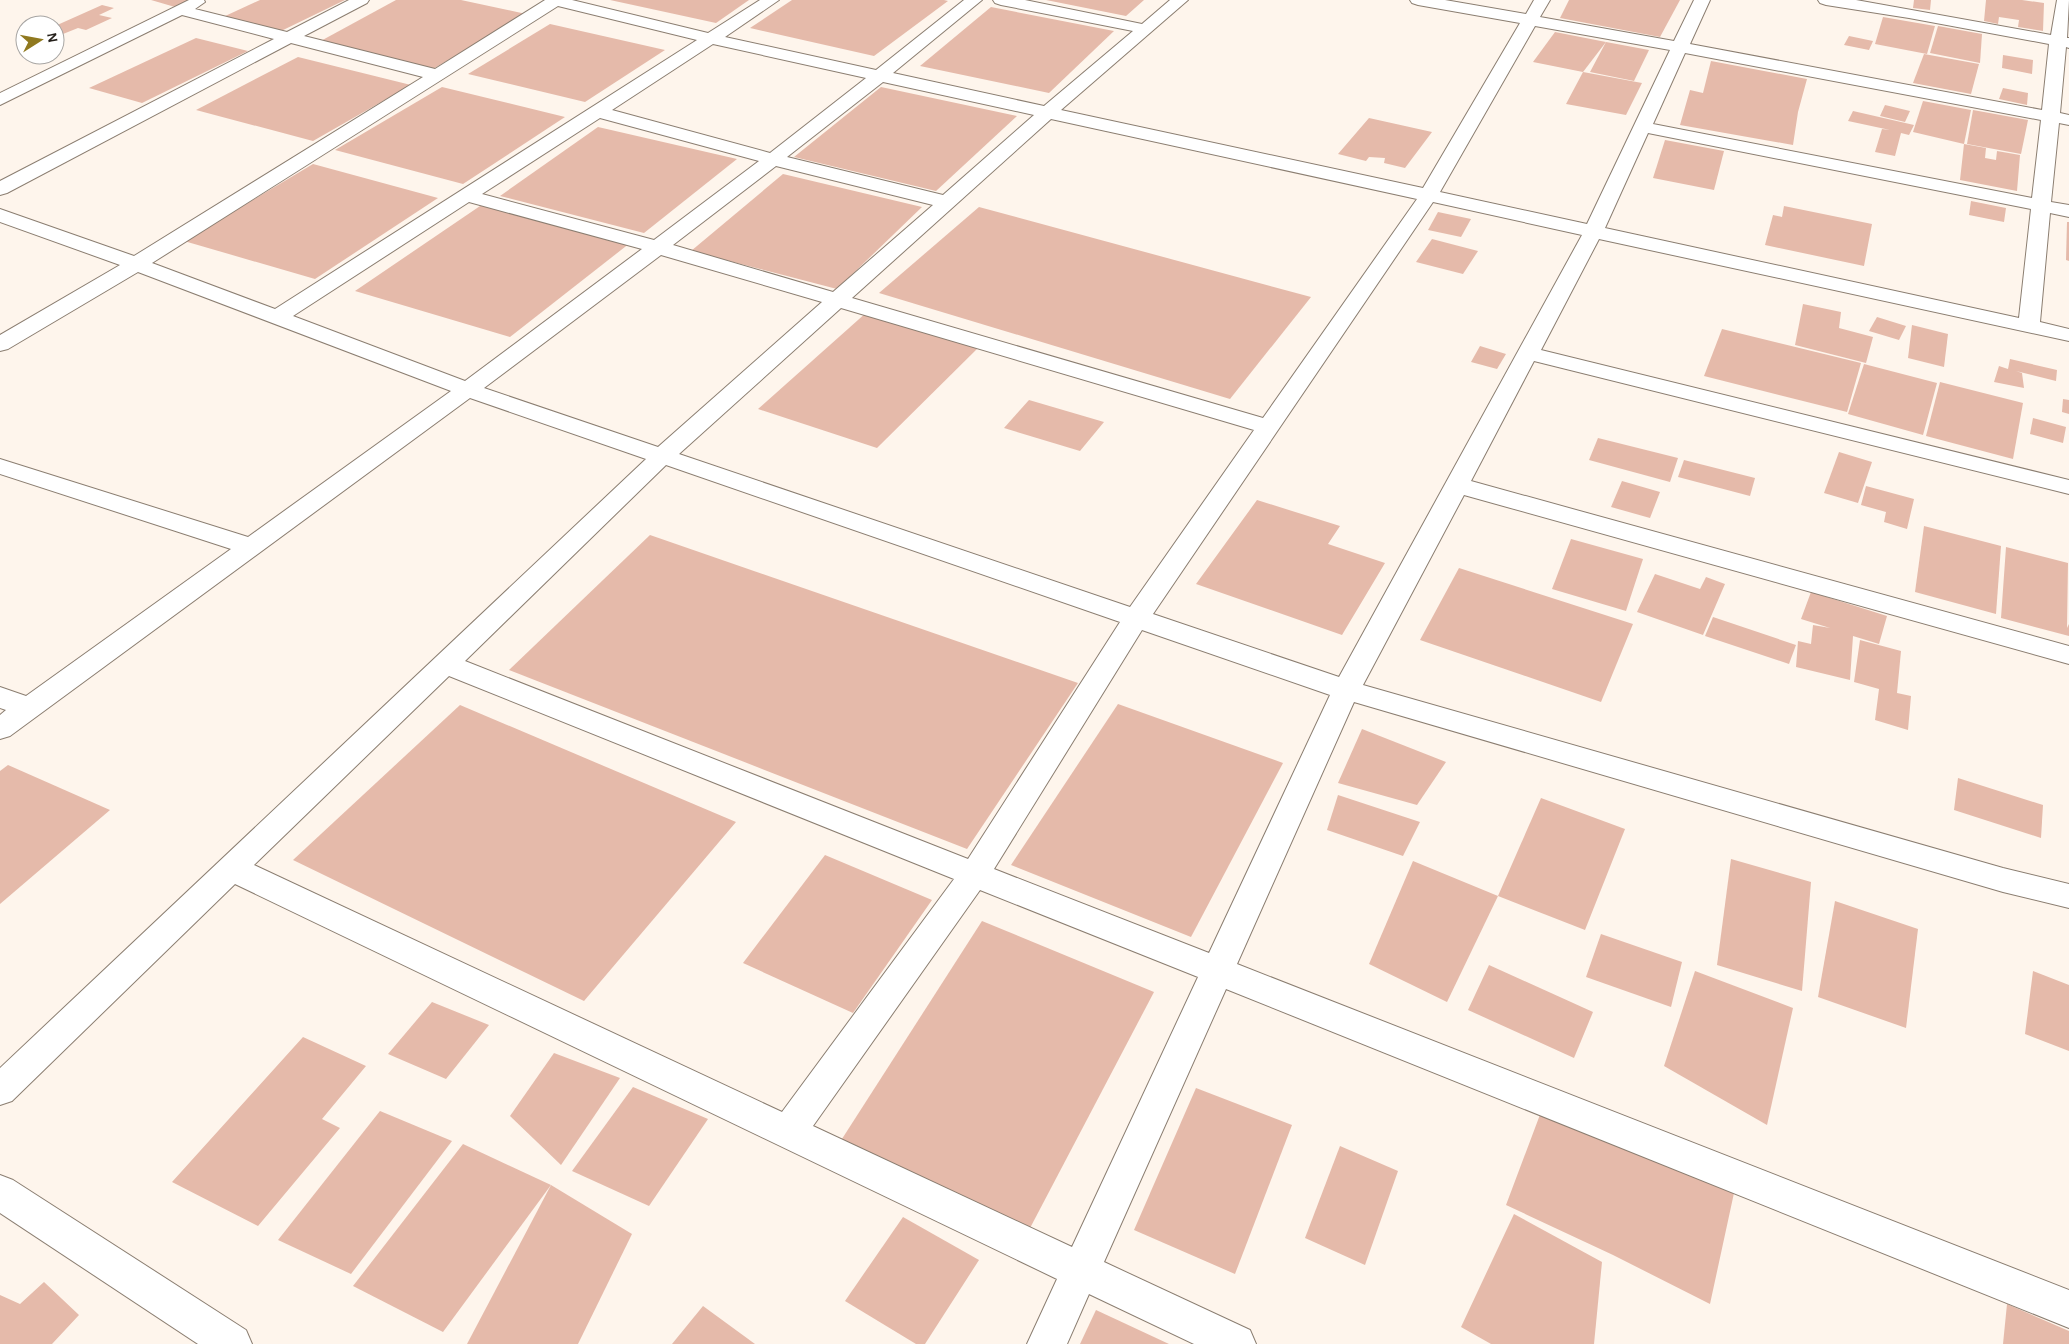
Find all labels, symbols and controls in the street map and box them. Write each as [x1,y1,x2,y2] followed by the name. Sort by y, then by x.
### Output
[15,15,65,65] north arrow
[44,32,60,44] text: N

